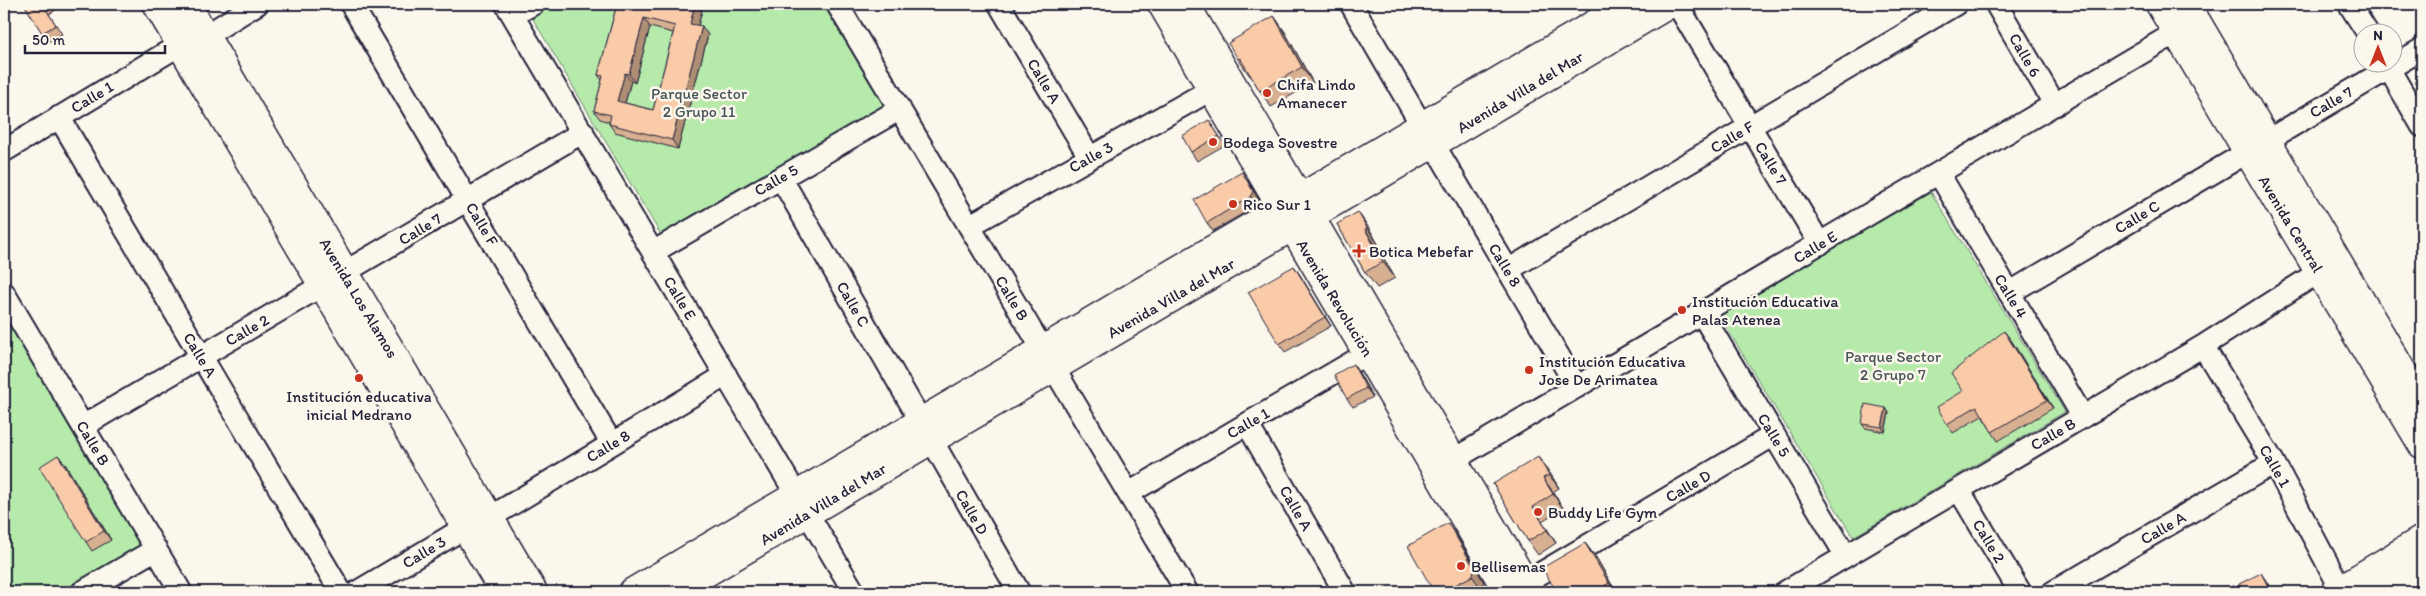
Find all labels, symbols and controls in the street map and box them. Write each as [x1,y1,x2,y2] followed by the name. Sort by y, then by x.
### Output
[25,22,165,54] scale bar
[2354,22,2404,72] north arrow
[2373,27,2383,44] text: N
[2005,30,2045,80] street label: Calle 6
[32,31,65,49] text: 50 m
[1453,47,1587,137] street label: Avenida Villa del Mar
[1023,55,1065,107] street label: Calle A
[1277,75,1356,112] place label: Chifa Lindo Amanecer
[67,77,117,117] street label: Calle 1
[2306,82,2356,122] street label: Calle 7
[651,84,747,121] park label: Parque Sector 2 Grupo 11
[1261,87,1273,99] marker: Chifa Lindo Amanecer
[1707,116,1758,157] street label: Calle F
[1223,133,1338,152] place label: Bodega Sovestre
[1207,136,1219,148] marker: Bodega Sovestre
[1066,137,1117,177] street label: Calle 3
[1751,138,1791,188] street label: Calle 7
[751,160,801,200] street label: Calle 5
[2255,172,2328,276] street label: Avenida Central
[1243,195,1312,214] place label: Rico Sur 1
[2111,196,2163,238] street label: Calle C
[1227,198,1239,210] marker: Rico Sur 1
[462,199,503,250] street label: Calle F
[395,209,445,249] street label: Calle 7
[1790,226,1840,267] street label: Calle E
[316,235,402,361] street label: Avenida Los Alamos
[1293,236,1377,360] street label: Avenida Revolución
[1485,240,1526,291] street label: Calle 8
[1369,242,1473,261] place label: Botica Mebefar
[1353,245,1365,257] marker: Botica Mebefar
[1104,254,1238,342] street label: Avenida Villa del Mar
[1990,270,2032,322] street label: Calle 4
[991,272,1033,324] street label: Calle B
[660,273,701,323] street label: Calle E
[832,278,874,330] street label: Calle C
[1692,292,1839,329] place label: Institución Educativa Palas Atenea
[1676,304,1688,316] marker: Institución Educativa Palas Atenea
[222,310,273,350] street label: Calle 2
[179,329,221,381] street label: Calle A
[1845,347,1941,384] park label: Parque Sector 2 Grupo 7
[1539,352,1686,389] place label: Institución Educativa Jose De Arimatea
[1523,364,1535,376] marker: Institución Educativa Jose De Arimatea
[353,372,365,384] marker: Institución educativa inicial Medrano
[286,387,432,424] place label: Institución educativa inicial Medrano
[1223,403,1273,443] street label: Calle 1
[1754,410,1794,460] street label: Calle 5
[2027,414,2079,454] street label: Calle B
[72,417,114,469] street label: Calle B
[583,425,634,466] street label: Calle 8
[2255,441,2295,491] street label: Calle 1
[756,459,890,549] street label: Avenida Villa del Mar
[1662,466,1714,506] street label: Calle D
[1275,482,1317,534] street label: Calle A
[952,486,992,538] street label: Calle D
[1548,503,1658,522] place label: Buddy Life Gym
[1532,506,1544,518] marker: Buddy Life Gym
[2137,507,2189,549] street label: Calle A
[1969,516,2010,567] street label: Calle 2
[399,531,450,572] street label: Calle 3
[1471,557,1546,576] place label: Bellisemas
[1455,560,1467,572] marker: Bellisemas

